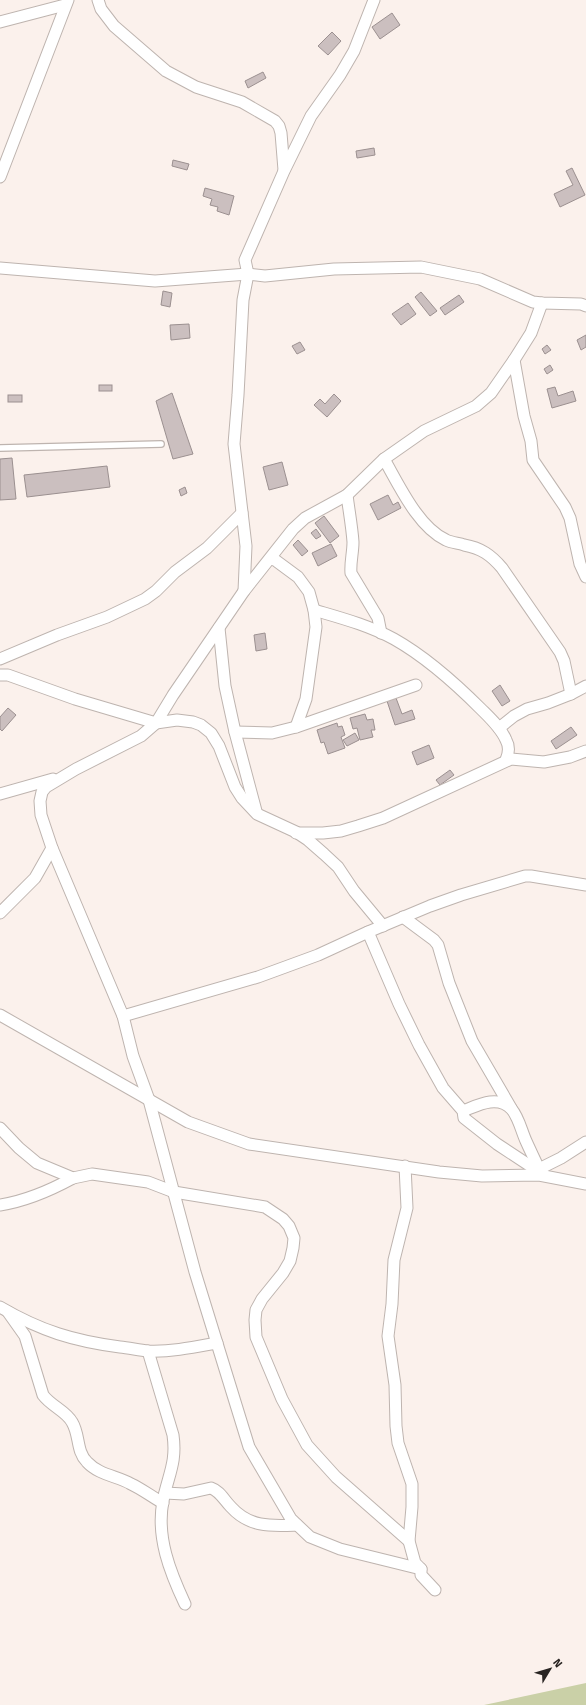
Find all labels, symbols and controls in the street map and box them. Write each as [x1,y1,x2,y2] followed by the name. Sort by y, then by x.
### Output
[530,1649,570,1689] north arrow
[550,1656,565,1670] text: N

